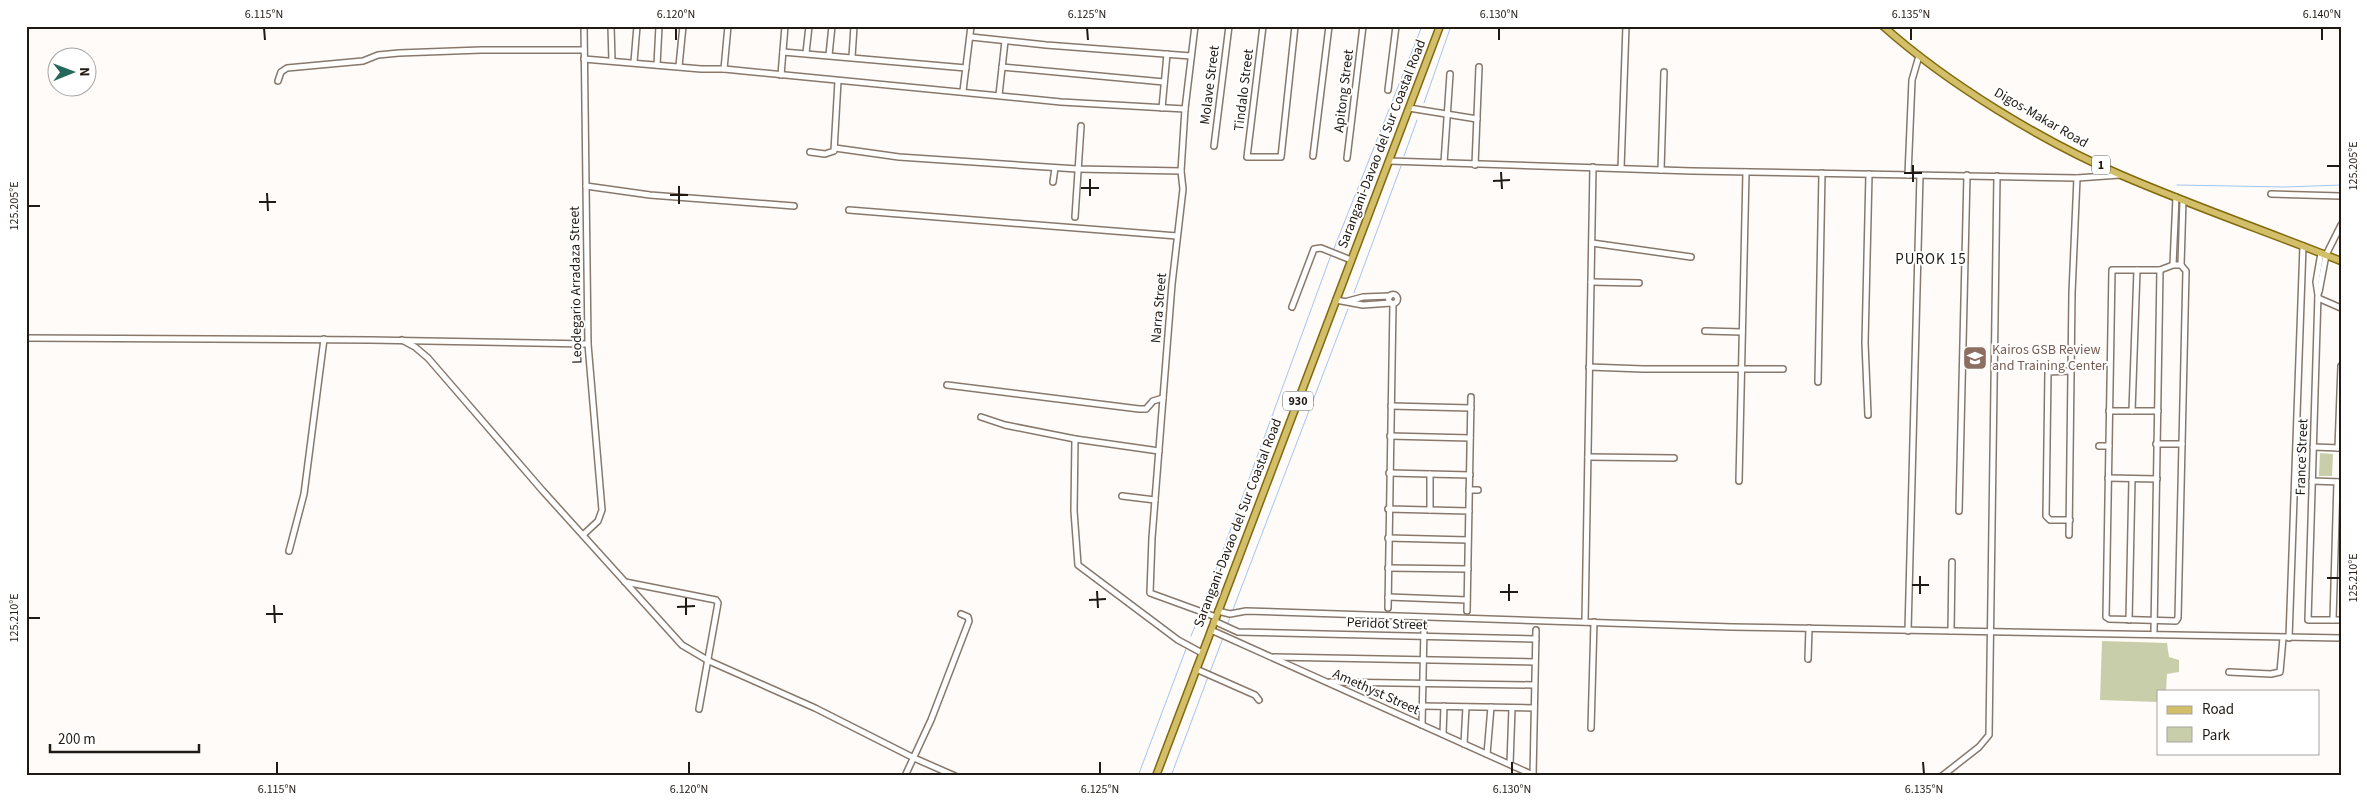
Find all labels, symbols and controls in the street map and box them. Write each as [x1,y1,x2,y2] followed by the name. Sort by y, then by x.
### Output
[245,6,283,23] text: 6.115°N
[657,6,695,23] text: 6.120°N
[1068,6,1106,23] text: 6.125°N
[1480,6,1518,23] text: 6.130°N
[1892,6,1930,23] text: 6.135°N
[2303,6,2341,23] text: 6.140°N
[1333,37,1431,251] street label: Sarangani-Davao del Sur Coastal Road
[1195,44,1225,126] street label: Molave Street
[48,48,98,98] north arrow
[1229,48,1259,132] street label: Tindalo Street
[1329,48,1359,134] street label: Apitong Street
[74,67,94,77] text: N
[1990,83,2092,153] street label: Digos-Makar Road
[2345,141,2362,191] text: 125.205°E
[2092,156,2110,174] road number: 1
[6,181,23,231] text: 125.205°E
[565,206,587,364] street label: Leodegario Arradaza Street
[1895,249,1967,270] district label: PUROK 15
[1146,272,1172,344] street label: Narra Street
[1992,340,2107,376] place label: Kairos GSB Review and Training Center
[1962,345,1988,371] school or university icon: Kairos GSB Review and Training Center
[1283,392,1313,411] road number: 930
[1189,416,1287,630] street label: Sarangani-Davao del Sur Coastal Road
[2291,418,2313,496] street label: France Street
[2345,553,2362,603] text: 125.210°E
[6,593,23,643] text: 125.210°E
[1346,613,1428,635] street label: Peridot Street
[1329,664,1423,720] street label: Amethyst Street
[2157,690,2320,754] legend
[2202,699,2234,720] text: Road
[50,722,199,754] scale bar
[2202,725,2231,746] text: Park
[58,729,96,750] text: 200 m
[258,781,296,798] text: 6.115°N
[670,781,708,798] text: 6.120°N
[1081,781,1119,798] text: 6.125°N
[1493,781,1531,798] text: 6.130°N
[1905,781,1943,798] text: 6.135°N

